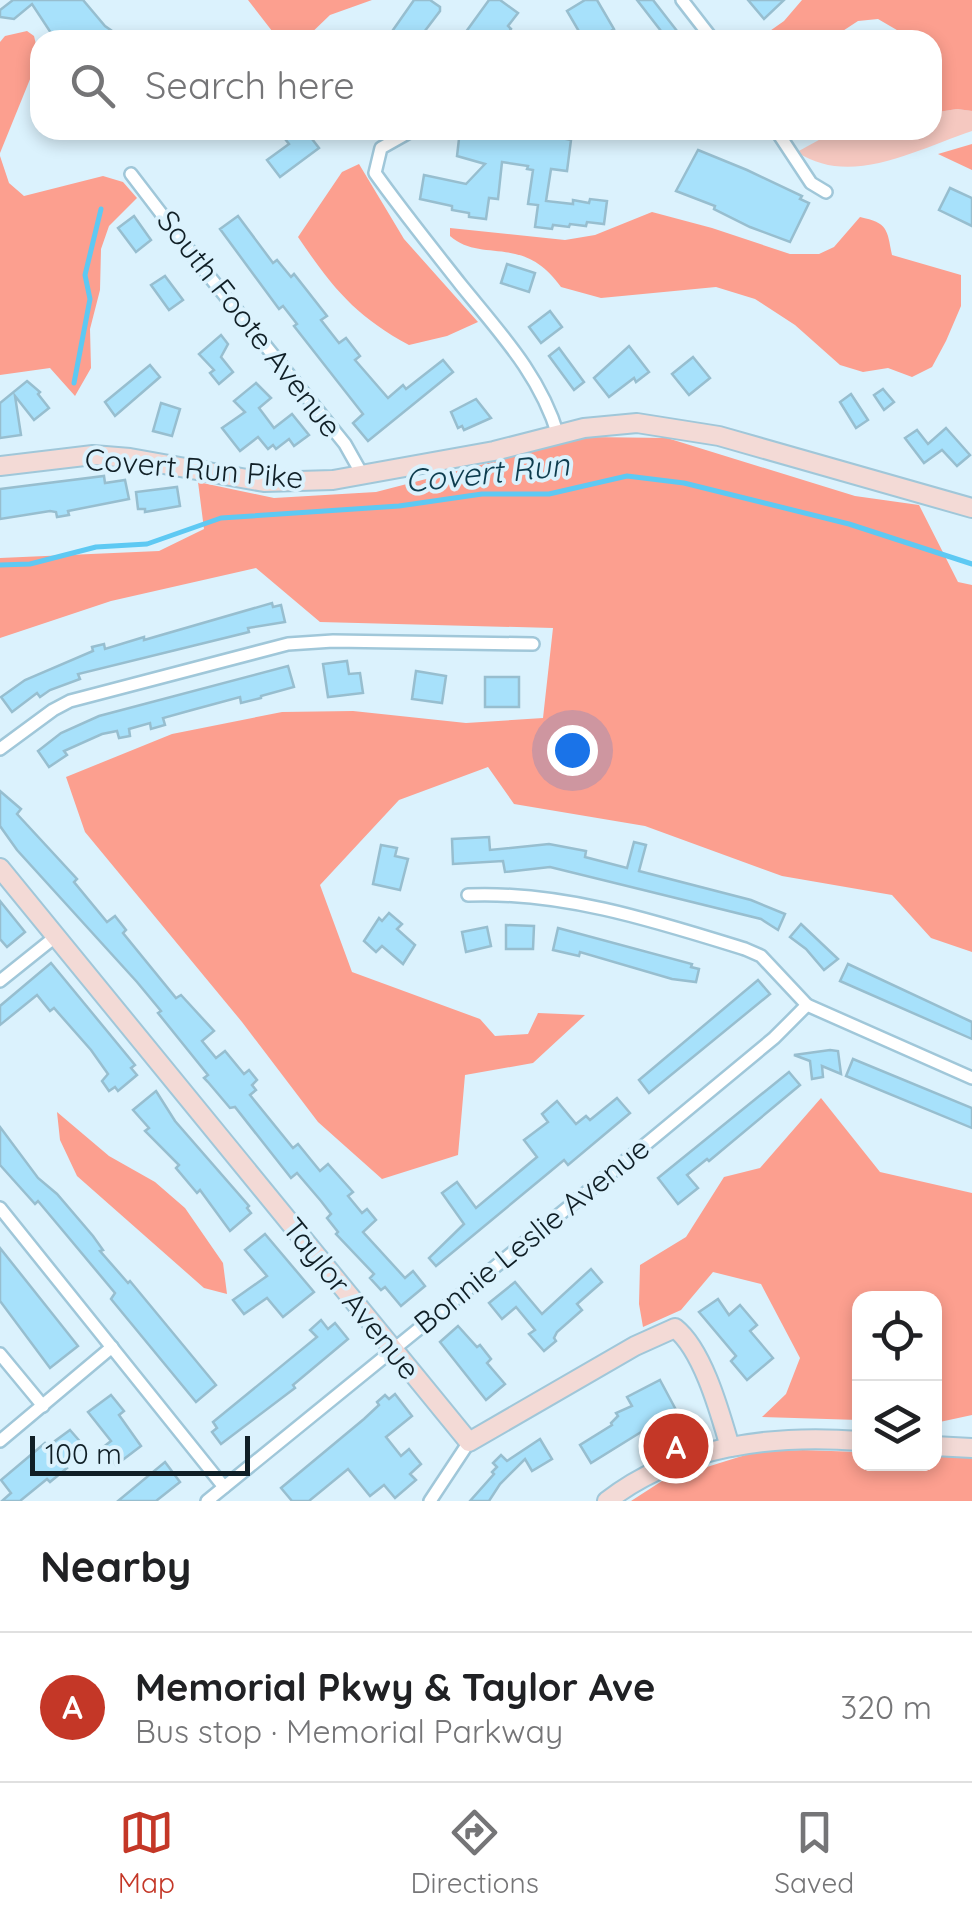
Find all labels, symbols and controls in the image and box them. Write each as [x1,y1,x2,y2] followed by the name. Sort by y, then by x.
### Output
[30,30,942,140] search box
[65,58,120,113] icon: search
[145,61,355,109] text: Search here
[149,202,350,445] street label: South Foote Avenue
[83,440,305,496] street label: Covert Run Pike
[403,443,572,501] water label: Covert Run
[547,725,598,776] your location
[406,1129,657,1342] street label: Bonnie Leslie Avenue
[275,1210,429,1387] street label: Taylor Avenue
[852,1291,942,1471] map controls
[852,1291,942,1381] button: locate
[852,1381,942,1471] button: layers
[644,1408,708,1484] pin: A
[30,1431,250,1476] scale bar
[45,1436,122,1471] text: 100 m
[40,1540,191,1593] text: Nearby
[135,1663,655,1711] text: Memorial Pkwy & Taylor Ave
[62,1687,83,1727] text: A
[841,1687,932,1727] text: 320 m
[135,1711,563,1751] text: Bus stop · Memorial Parkway
[118,1805,175,1900] tab: Map
[410,1805,539,1900] tab: Directions
[774,1805,854,1900] tab: Saved

